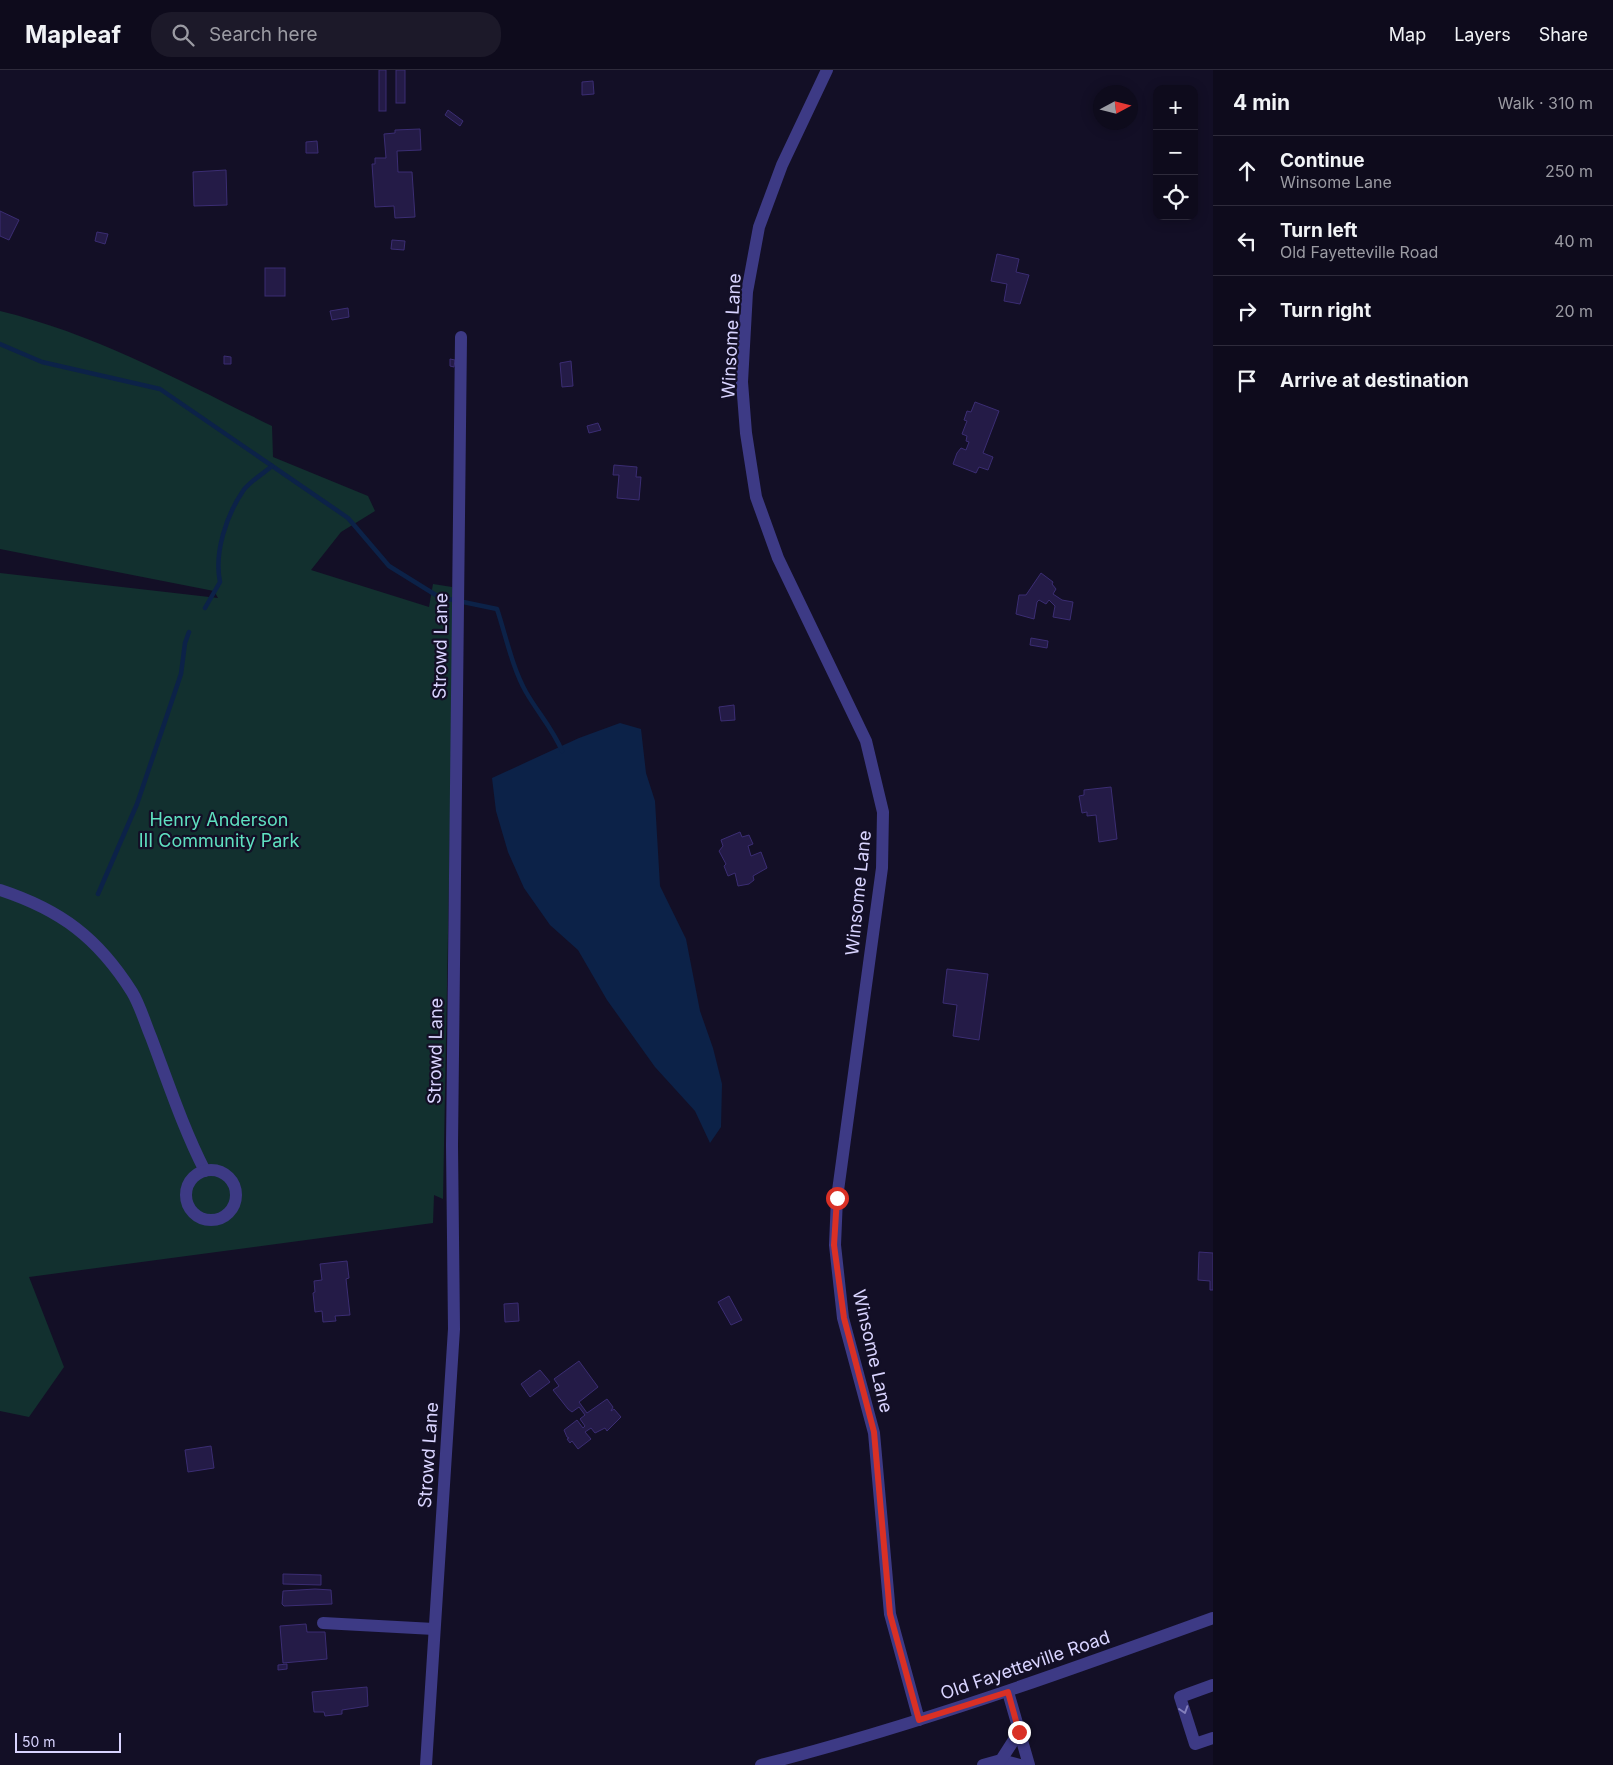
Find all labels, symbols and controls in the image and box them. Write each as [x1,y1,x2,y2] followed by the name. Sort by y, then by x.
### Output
[151,12,501,57] search box
[25,20,121,49] text: Mapleaf
[169,21,197,49] icon: search
[209,23,318,46] text: Search here
[1389,24,1426,45] text: Map
[1454,24,1511,45] text: Layers
[1539,24,1588,45] text: Share
[1093,85,1138,130] north arrow
[1153,85,1198,220] map controls
[1153,85,1198,130] button: +
[1233,90,1290,115] text: 4 min
[1498,93,1593,113] text: Walk · 310 m
[1153,130,1198,175] button: −
[1280,149,1365,172] text: Continue
[1233,157,1261,185] icon: ahead
[1545,161,1593,181] text: 250 m
[1280,172,1392,192] text: Winsome Lane
[1153,175,1198,220] button: locate
[1280,219,1358,242] text: Turn left
[1233,227,1261,255] icon: left
[1554,231,1593,251] text: 40 m
[1280,242,1438,262] text: Old Fayetteville Road
[717,273,745,399] street label: Winsome Lane
[1233,297,1261,325] icon: right
[1280,299,1371,322] text: Turn right
[1555,301,1593,321] text: 20 m
[1233,367,1261,395] icon: arrive
[1280,369,1469,392] text: Arrive at destination
[429,593,451,699] street label: Strowd Lane
[139,809,299,851] park label: Henry Anderson III Community Park
[841,829,875,957] street label: Winsome Lane
[424,998,446,1104] street label: Strowd Lane
[826,1187,849,1210] route start
[849,1287,897,1415] street label: Winsome Lane
[414,1401,442,1509] street label: Strowd Lane
[937,1626,1113,1704] street label: Old Fayetteville Road
[1178,1705,1188,1713] one-way arrow
[1008,1721,1031,1744] route end
[15,1730,121,1753] scale bar
[22,1733,56,1750] text: 50 m

